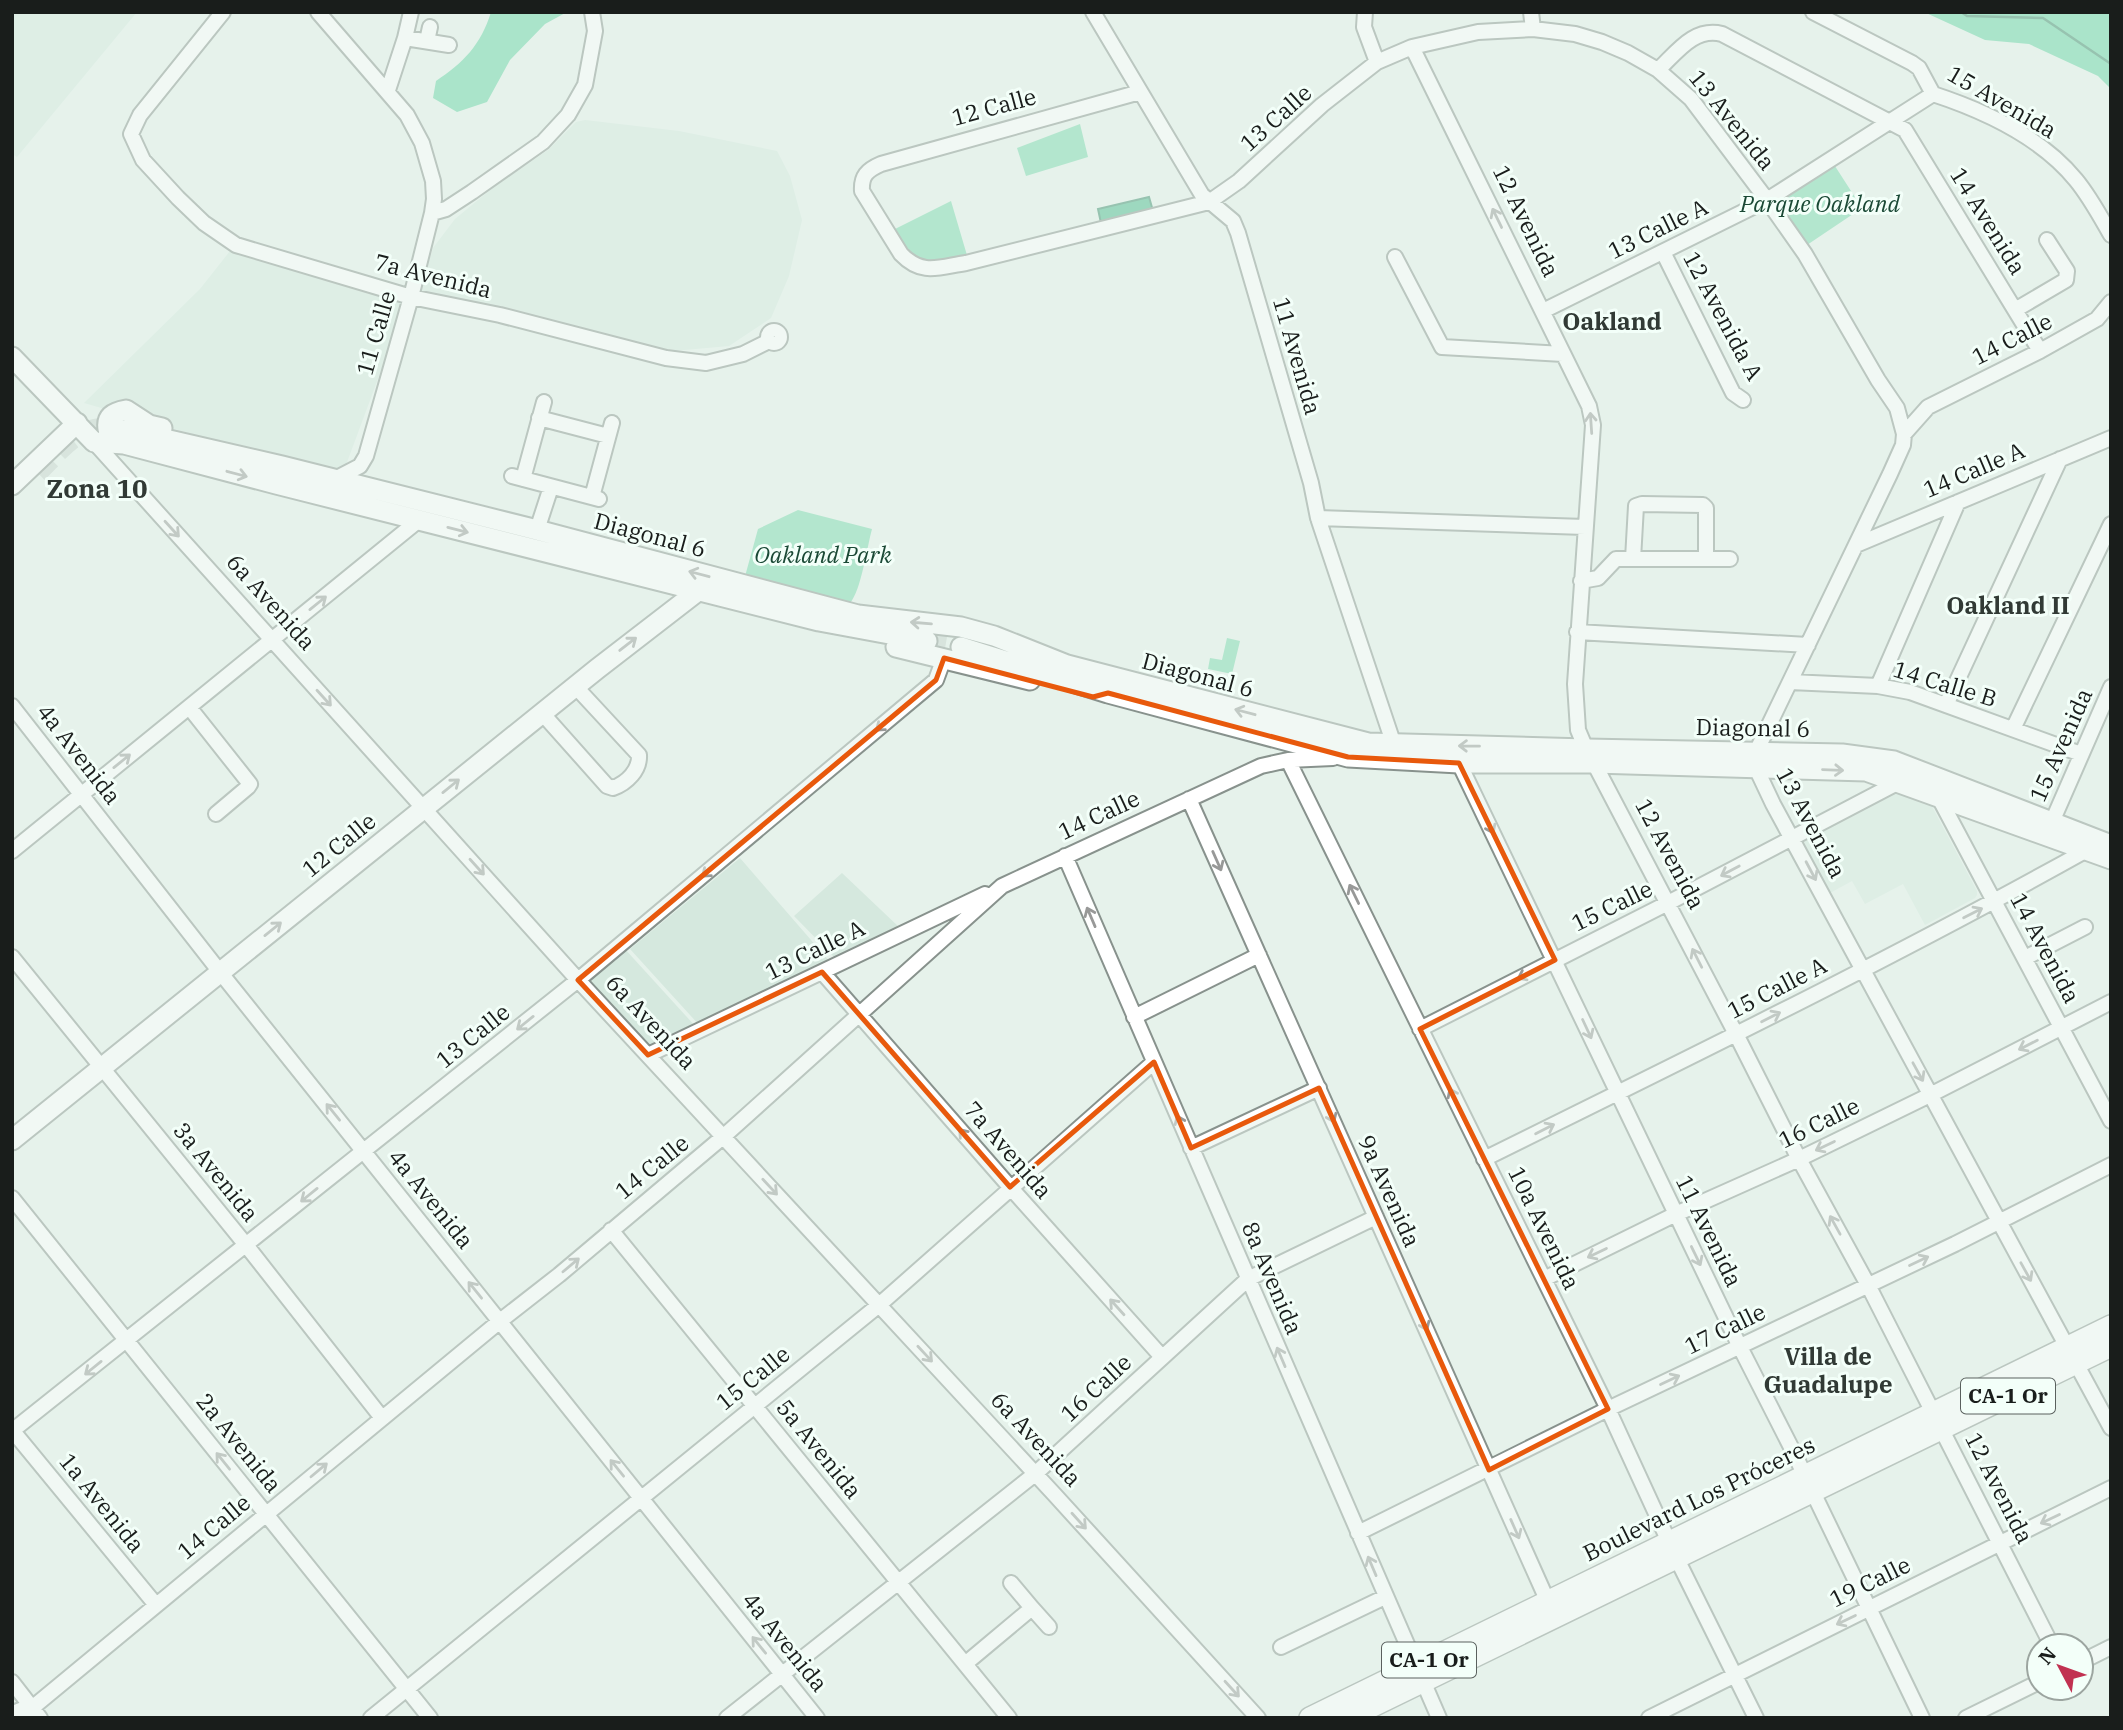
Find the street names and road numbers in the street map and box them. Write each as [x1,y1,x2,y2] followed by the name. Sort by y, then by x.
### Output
[1943,58,2062,144] street label: 15 Avenida
[1683,63,1783,176] street label: 13 Avenida
[1233,77,1317,157] street label: 13 Calle
[948,80,1039,132] street label: 12 Calle
[1487,160,1567,282] street label: 12 Avenida
[1944,161,2034,280] street label: 14 Avenida
[1603,191,1713,265] street label: 13 Calle A
[372,246,495,304] street label: 7a Avenida
[1677,246,1771,386] street label: 12 Avenida A
[349,287,401,378] street label: 11 Calle
[1267,293,1329,418] street label: 11 Avenida
[1966,305,2057,371] street label: 14 Calle
[1918,434,2029,504] street label: 14 Calle A
[591,505,709,563] street label: Diagonal 6
[221,547,323,656] street label: 6a Avenida
[1139,645,1257,703] street label: Diagonal 6
[1890,653,2001,713] street label: 14 Calle B
[2022,683,2098,806] street label: 15 Avenida
[31,697,128,810] street label: 4a Avenida
[1695,711,1811,743] street label: Diagonal 6
[1770,762,1854,883] street label: 13 Avenida
[1053,782,1144,846] street label: 14 Calle
[1629,793,1713,914] street label: 12 Avenida
[295,805,381,883] street label: 12 Calle
[1566,873,1657,938] street label: 15 Calle
[2004,887,2088,1008] street label: 14 Avenida
[760,912,870,986] street label: 13 Calle A
[1722,949,1831,1025] street label: 15 Calle A
[600,967,704,1075] street label: 6a Avenida
[429,996,515,1074] street label: 13 Calle
[1773,1090,1864,1155] street label: 16 Calle
[958,1094,1059,1204] street label: 7a Avenida
[167,1115,266,1227] street label: 3a Avenida
[608,1127,694,1205] street label: 14 Calle
[1352,1130,1428,1251] street label: 9a Avenida
[382,1142,481,1254] street label: 4a Avenida
[1502,1161,1588,1294] street label: 10a Avenida
[1670,1170,1750,1292] street label: 11 Avenida
[1236,1217,1310,1339] street label: 8a Avenida
[1679,1296,1770,1361] street label: 17 Calle
[709,1338,795,1416] street label: 15 Calle
[1054,1347,1137,1428] street label: 16 Calle
[1961,1378,2055,1414] road number: CA-1 Or
[985,1384,1089,1492] street label: 6a Avenida
[190,1386,289,1498] street label: 2a Avenida
[770,1392,869,1504] street label: 5a Avenida
[1959,1427,2041,1548] street label: 12 Avenida
[1578,1429,1819,1567] street label: Boulevard Los Próceres
[53,1446,152,1558] street label: 1a Avenida
[171,1487,256,1565] street label: 14 Calle
[1824,1549,1915,1614] street label: 19 Calle
[736,1585,835,1697] street label: 4a Avenida
[1382,1642,1476,1678] road number: CA-1 Or

